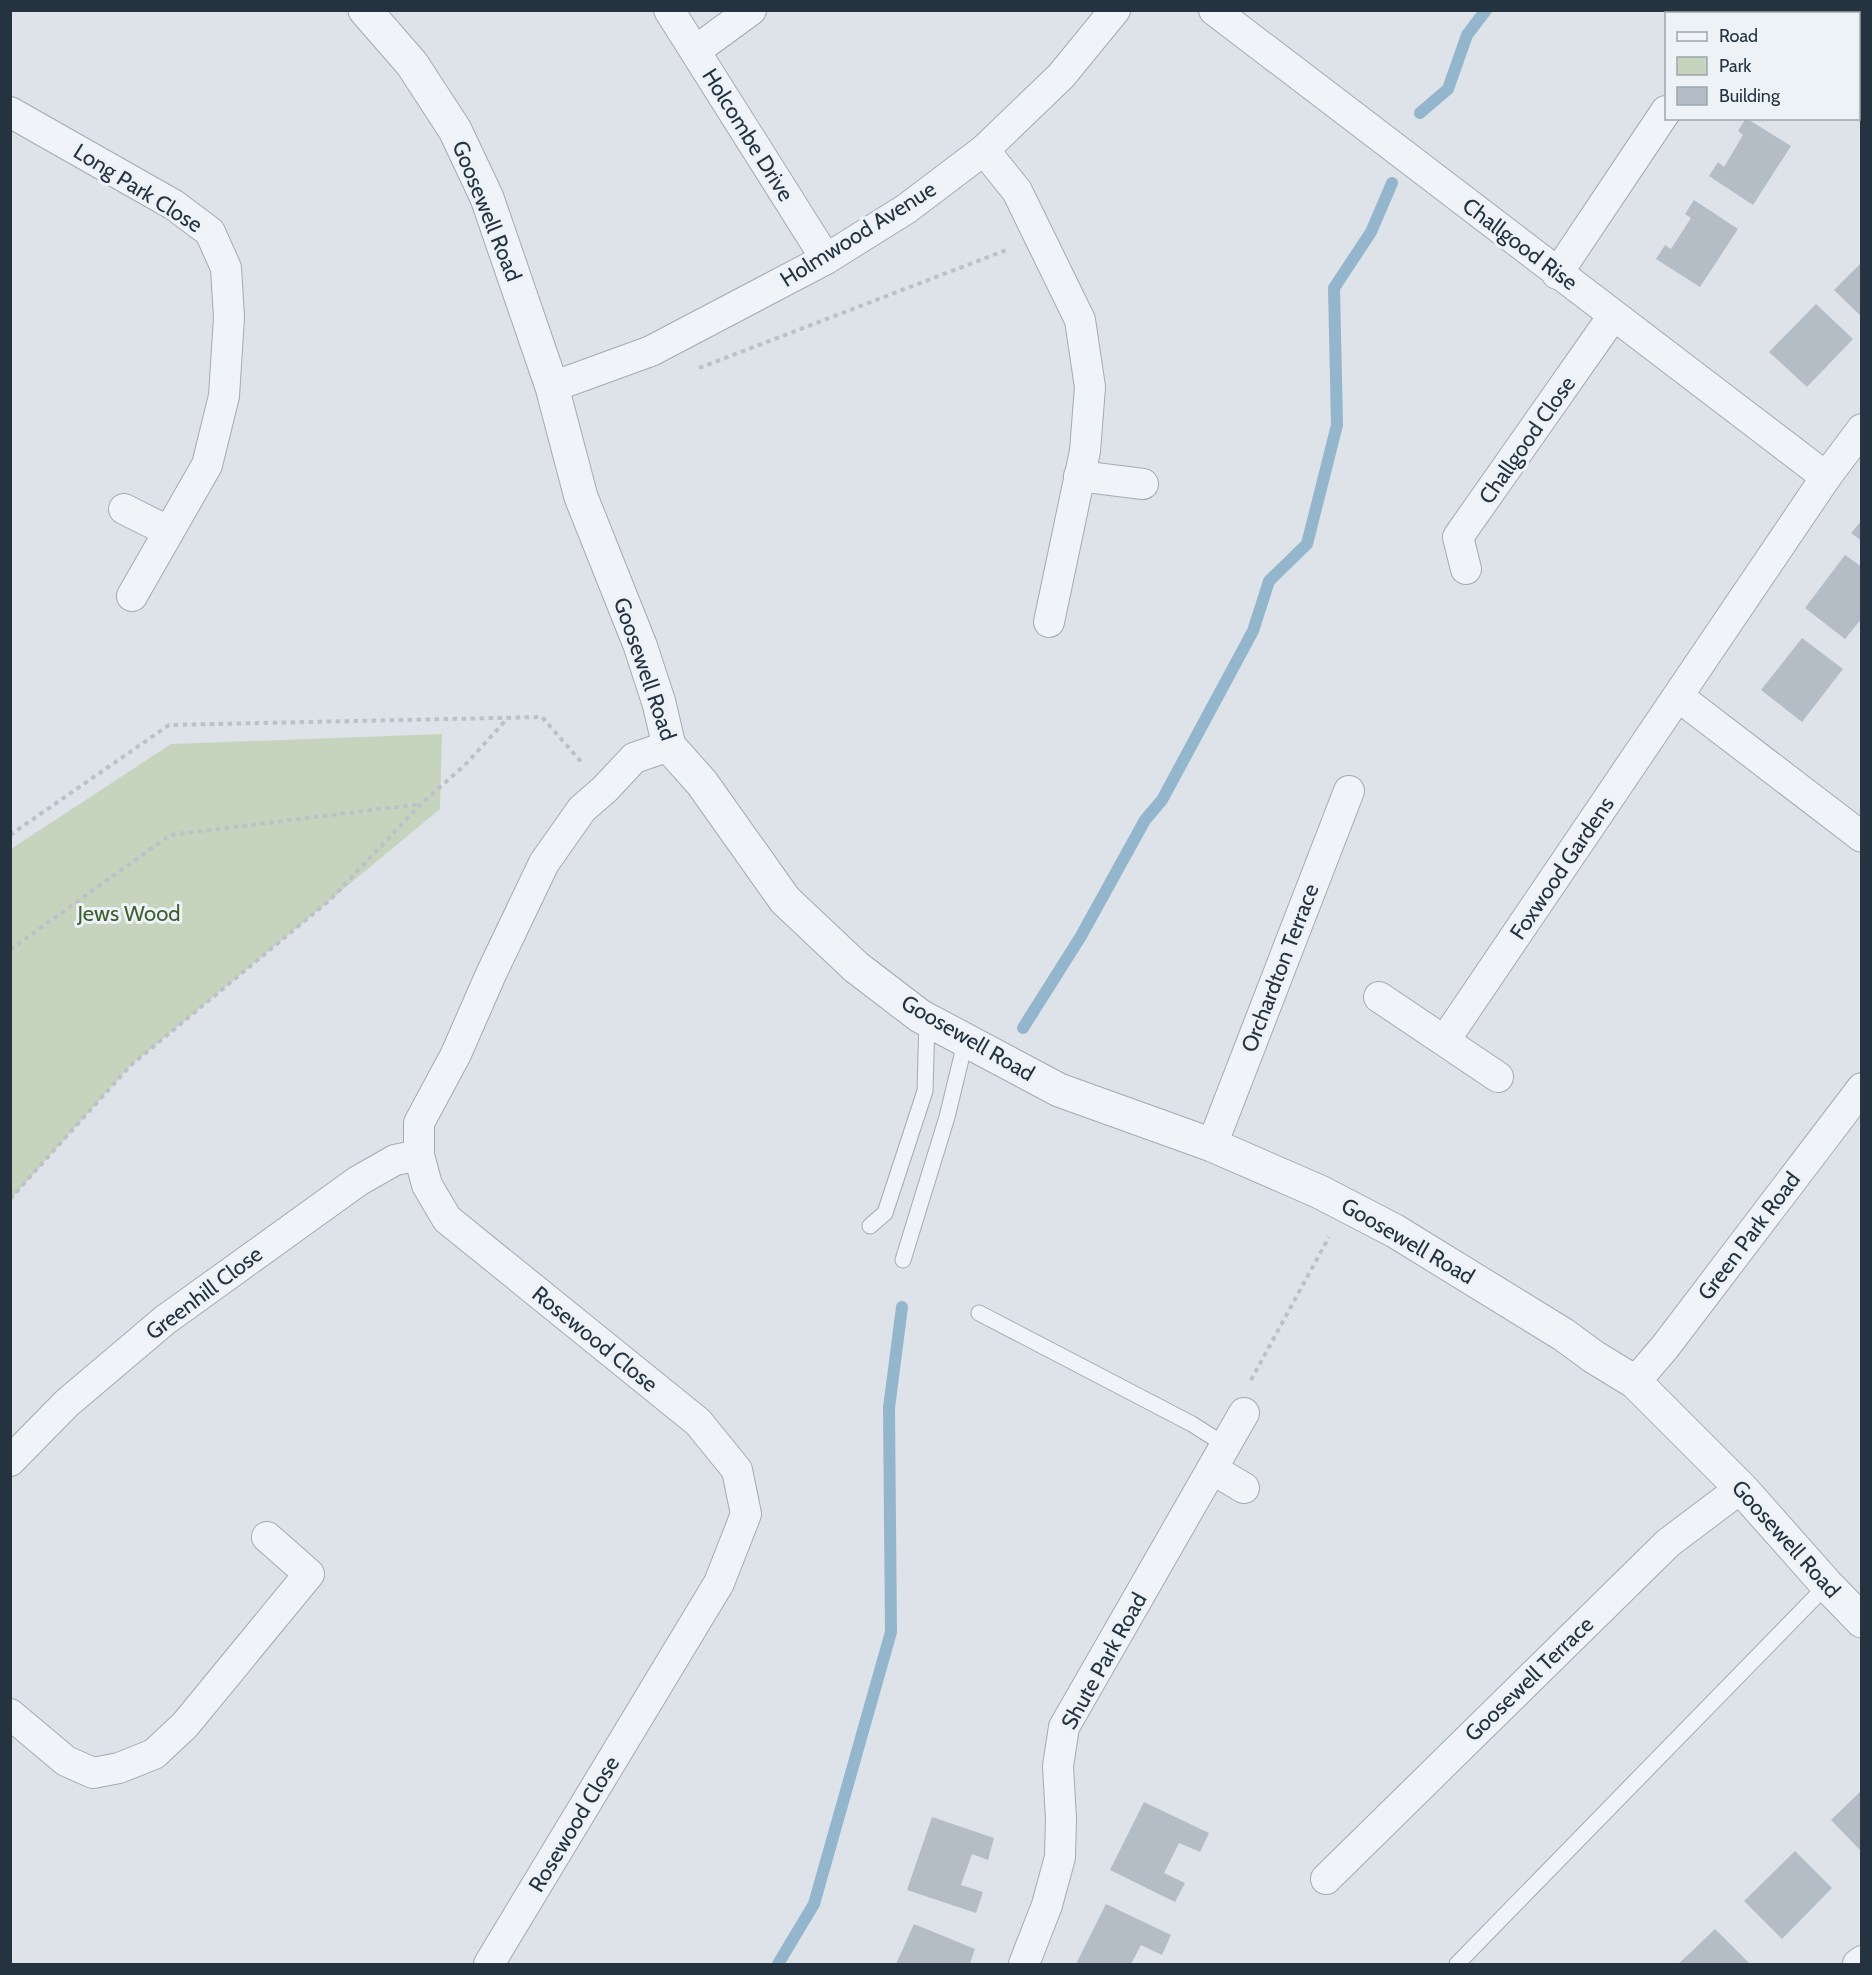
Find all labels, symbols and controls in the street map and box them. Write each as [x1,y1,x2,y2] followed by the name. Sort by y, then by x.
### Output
[1665,12,1860,120] legend
[1719,25,1758,47] text: Road
[1719,55,1752,77] text: Park
[696,64,800,206] street label: Holcombe Drive
[1719,85,1781,107] text: Building
[446,137,528,285] street label: Goosewell Road
[69,138,207,238] street label: Long Park Close
[775,175,941,293] street label: Holmwood Avenue
[1457,192,1583,296] street label: Challgood Rise
[1473,371,1581,509] street label: Challgood Close
[608,594,682,744] street label: Goosewell Road
[1504,791,1620,945] street label: Foxwood Gardens
[1235,880,1325,1056] street label: Orchardton Terrace
[77,900,180,927] park label: Jews Wood
[897,989,1039,1087] street label: Goosewell Road
[1692,1167,1806,1305] street label: Green Park Road
[1337,1192,1479,1290] street label: Goosewell Road
[140,1240,268,1346] street label: Greenhill Close
[527,1280,663,1398] street label: Rosewood Close
[1726,1474,1846,1604] street label: Goosewell Road
[1055,1588,1153,1734] street label: Shute Park Road
[1459,1611,1599,1747] street label: Goosewell Terrace
[523,1751,625,1897] street label: Rosewood Close

